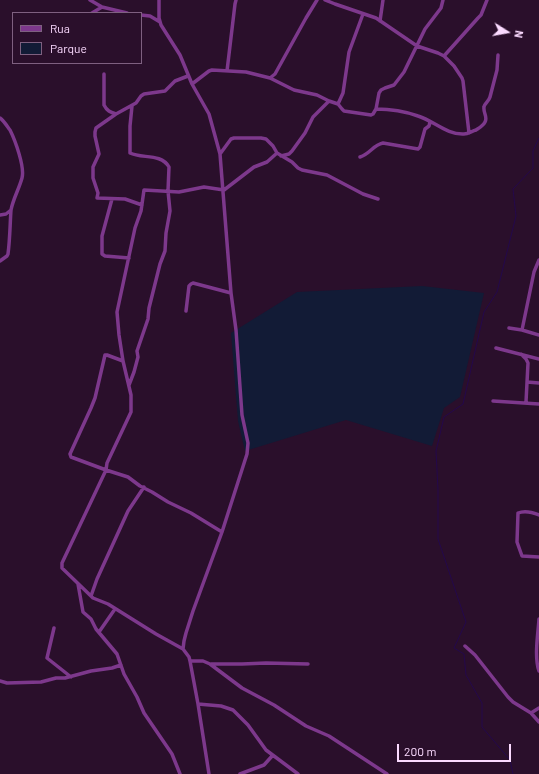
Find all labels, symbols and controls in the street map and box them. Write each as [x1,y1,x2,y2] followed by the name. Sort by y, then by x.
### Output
[12,12,142,64] legend
[487,12,527,52] north arrow
[50,21,70,35] text: Rua
[512,30,526,39] text: N
[50,41,87,55] text: Parque
[399,736,513,762] scale bar
[404,744,436,758] text: 200 m

